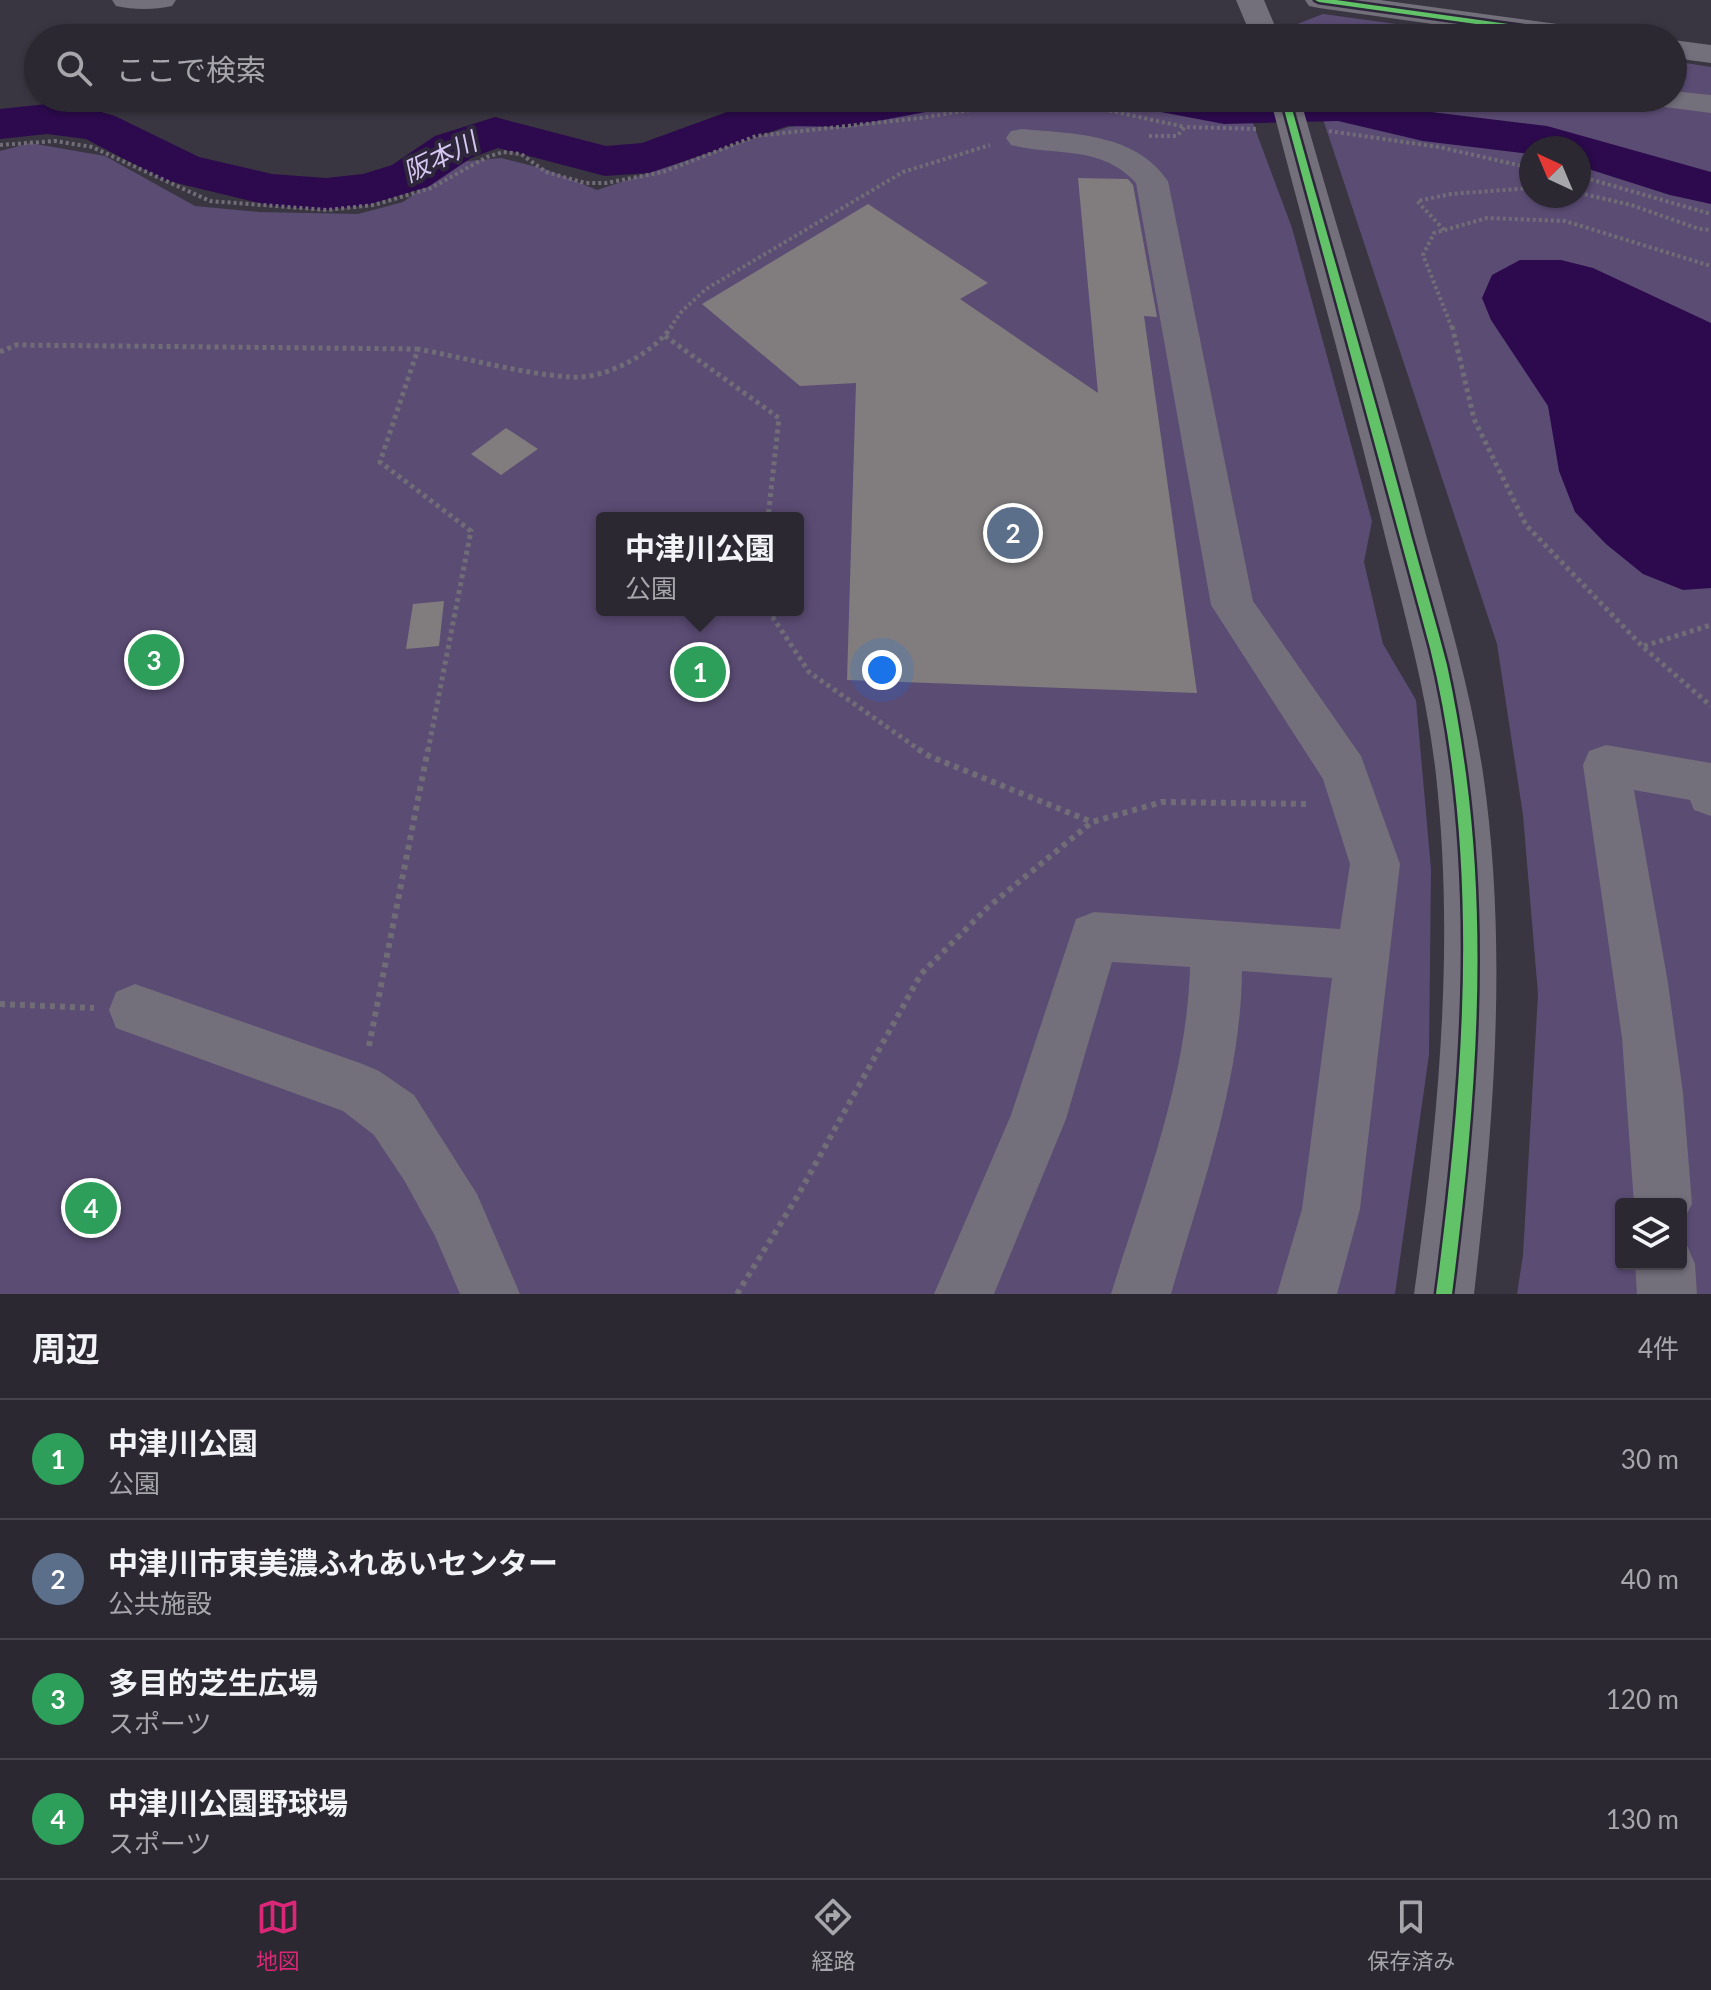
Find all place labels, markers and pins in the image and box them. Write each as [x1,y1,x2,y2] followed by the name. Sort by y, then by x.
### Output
[987,503,1039,563] pin: 2
[128,630,180,690] pin: 3
[674,642,726,702] pin: 1
[65,1178,117,1238] pin: 4

